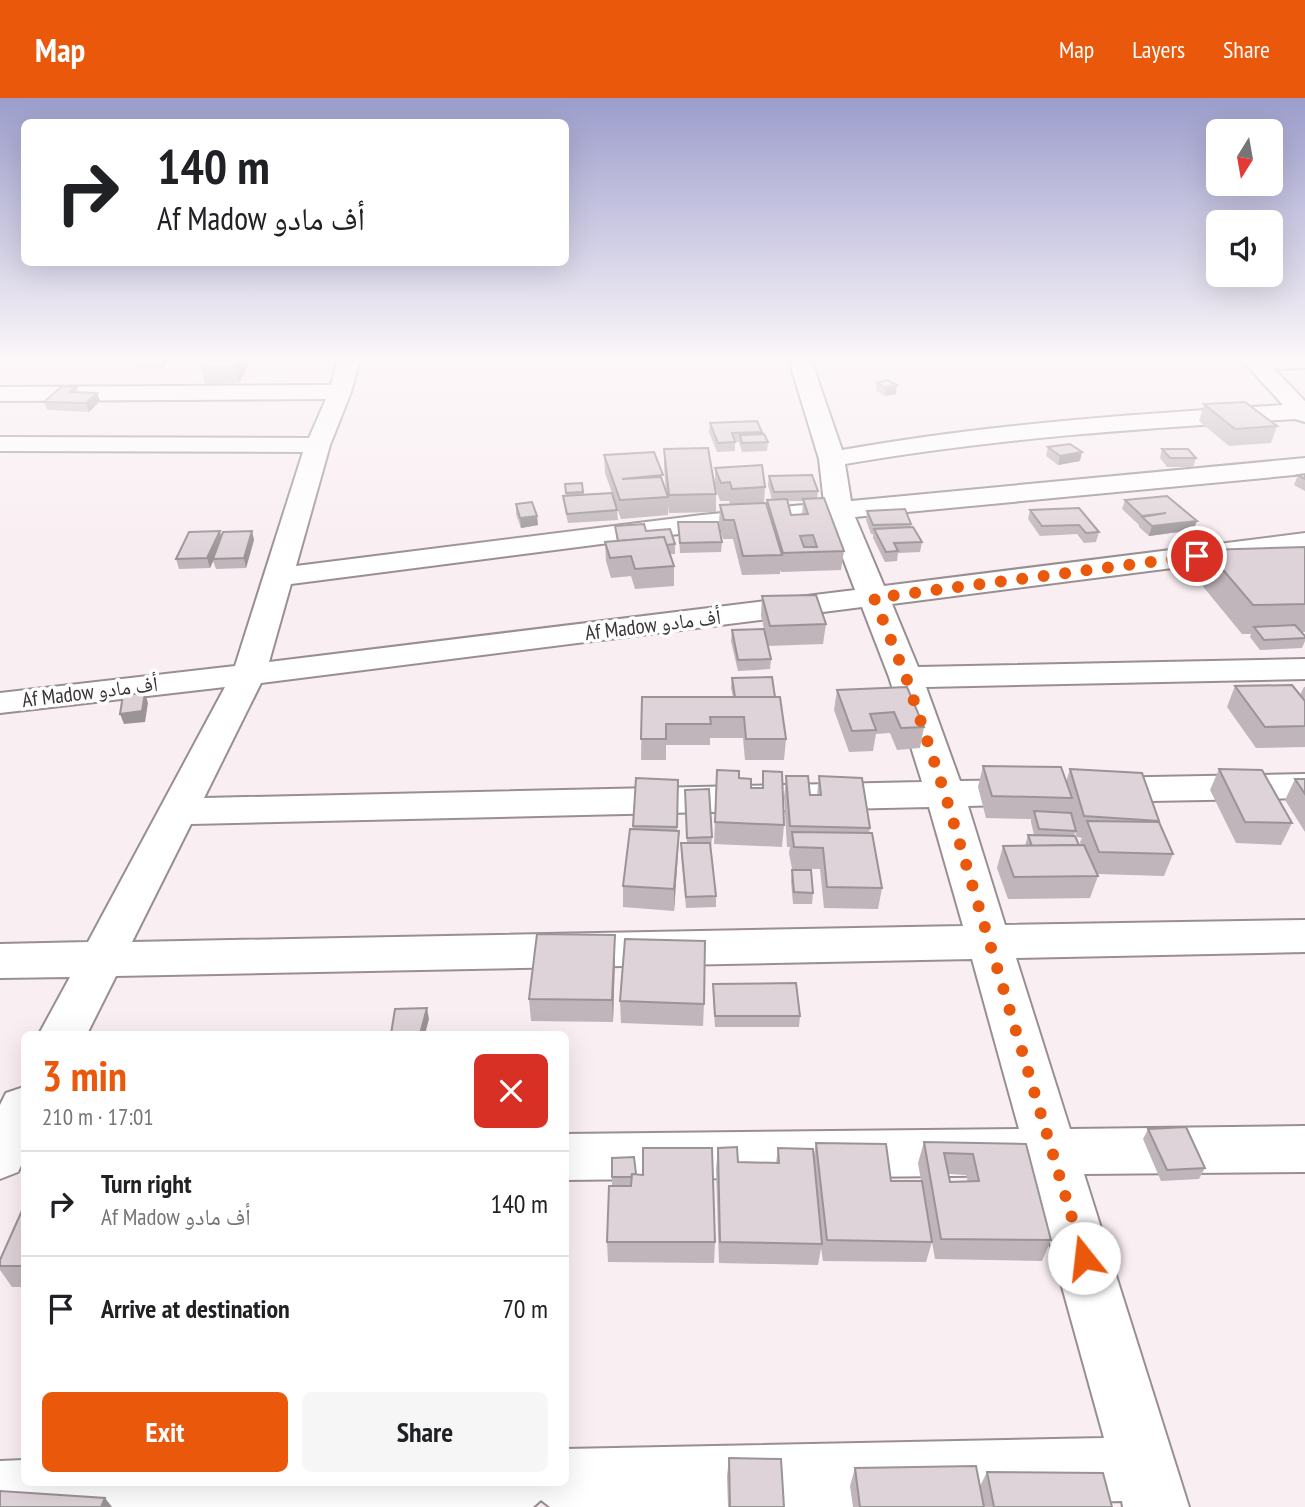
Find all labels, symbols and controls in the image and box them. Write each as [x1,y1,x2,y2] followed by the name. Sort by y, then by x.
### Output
[35,28,85,71] text: Map
[1059,34,1094,65] text: Map
[1132,34,1185,65] text: Layers
[1223,34,1270,65] text: Share
[1206,119,1283,196] north arrow
[1206,119,1283,287] map controls
[157,134,270,198] text: 140 m
[42,147,133,238] icon: right
[157,197,365,239] text: Af Madow أف مادو
[1206,210,1283,287] button: sound
[1167,526,1227,586] pin
[1178,537,1216,575] icon: arrive
[583,603,722,646] street label: Af Madow أف مادو
[20,670,159,713] street label: Af Madow أف مادو
[42,1048,127,1103] text: 3 min
[474,1054,548,1128] button: close
[42,1102,154,1131] text: 210 m · 17:01
[101,1167,192,1200] text: Turn right
[42,1185,80,1223] icon: right
[490,1187,548,1220] text: 140 m
[101,1202,251,1231] text: Af Madow أف مادو
[1047,1221,1121,1295] position arrow
[42,1290,80,1328] icon: arrive
[101,1292,290,1325] text: Arrive at destination
[502,1292,548,1325] text: 70 m
[42,1392,288,1472] button: Exit
[302,1392,548,1472] button: Share

